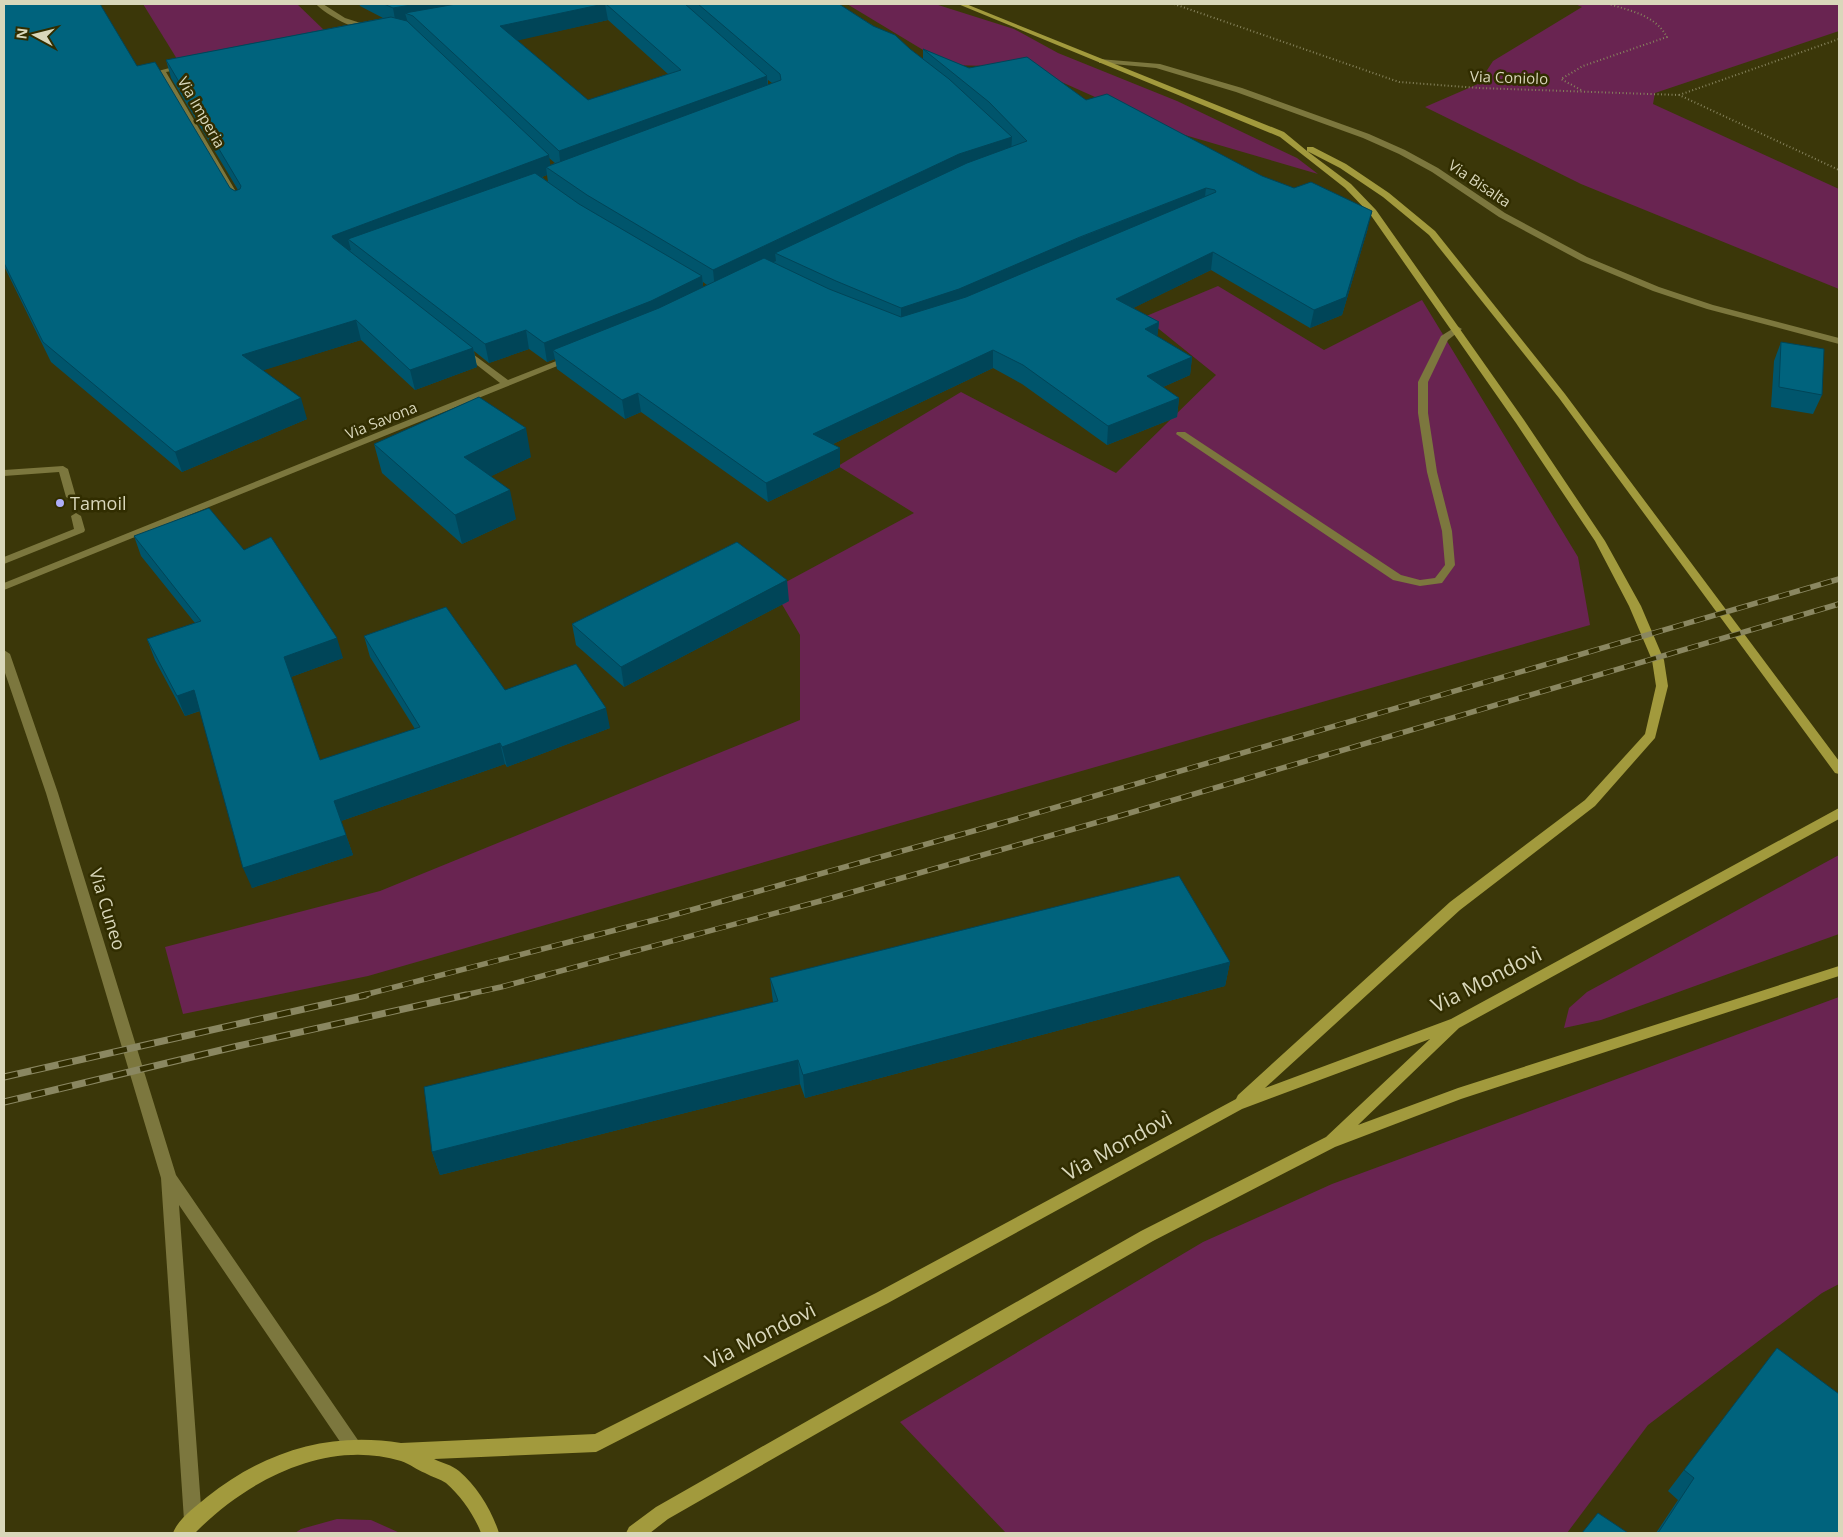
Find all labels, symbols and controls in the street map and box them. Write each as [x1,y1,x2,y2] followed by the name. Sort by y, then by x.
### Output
[10,10,60,60] north arrow
[11,27,32,40] text: N
[1470,66,1548,88] street label: Via Coniolo
[174,73,230,151] street label: Via Imperia
[1445,155,1515,211] street label: Via Bisalta
[342,397,420,443] street label: Via Savona
[70,491,127,515] place label: Tamoil
[54,497,66,509] marker: Tamoil
[84,865,132,953] street label: Via Cuneo
[1426,939,1546,1019] street label: Via Mondovì
[1057,1104,1177,1186] street label: Via Mondovì
[700,1295,820,1375] street label: Via Mondovì

